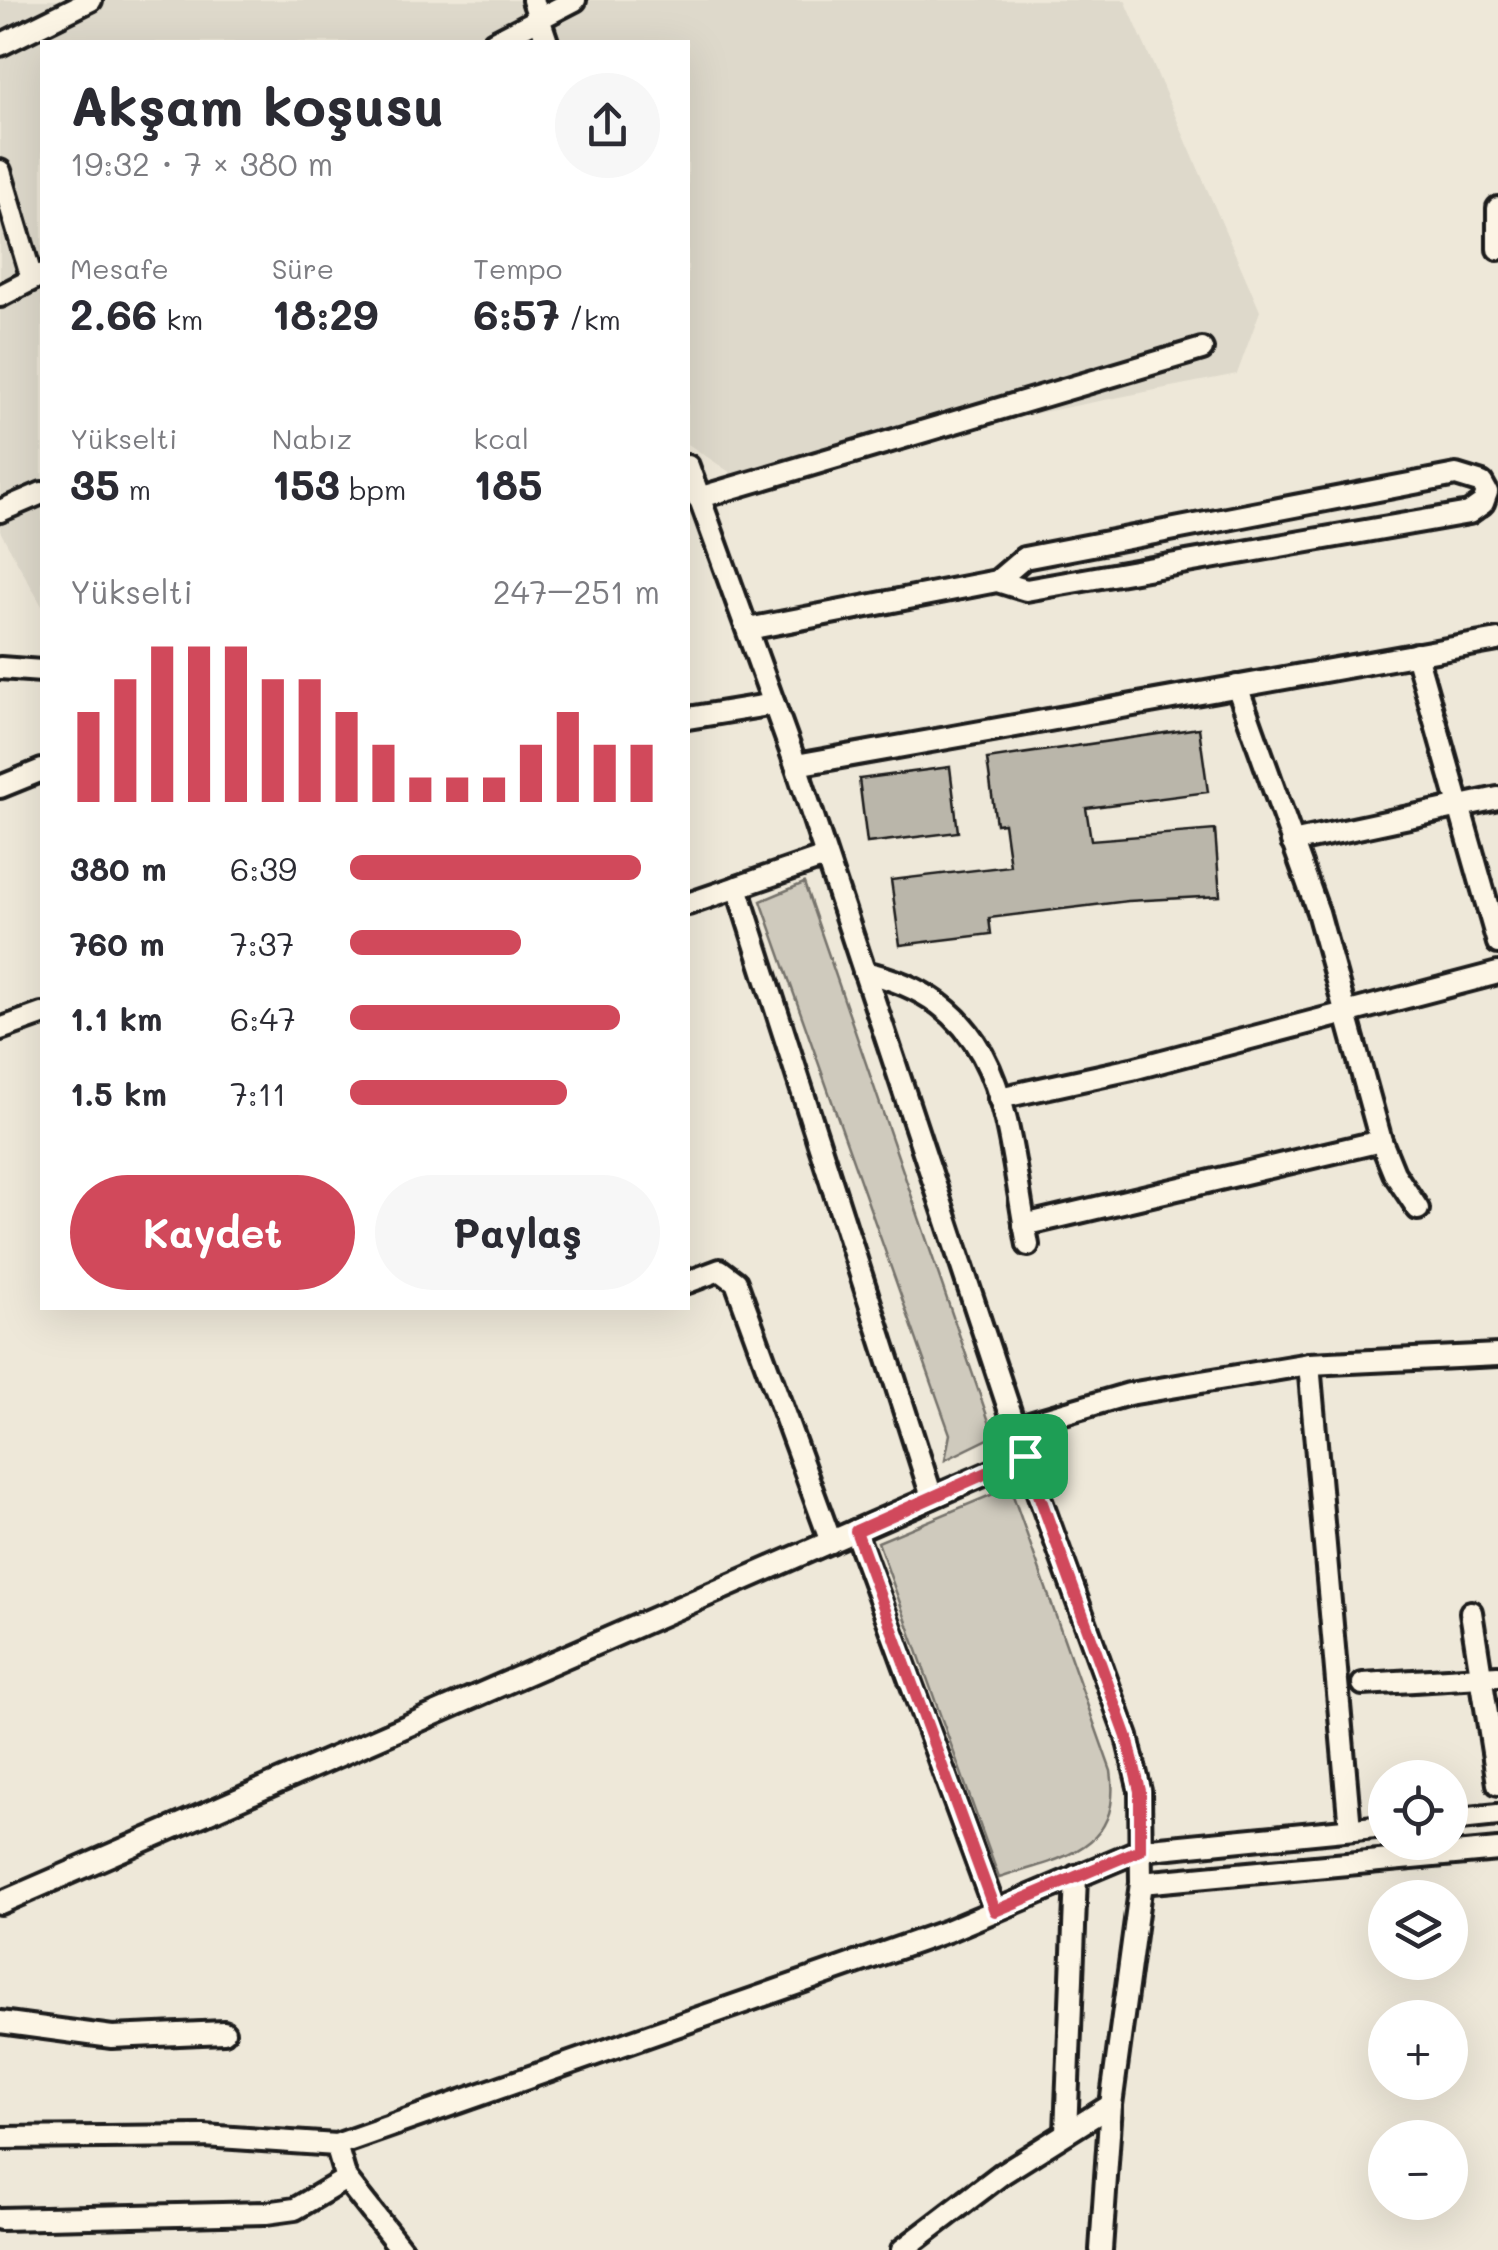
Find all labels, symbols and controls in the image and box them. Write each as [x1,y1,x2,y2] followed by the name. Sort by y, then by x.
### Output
[70,68,444,140] text: Akşam koşusu
[555,73,660,178] button: share
[70,142,333,184] text: 19:32 · 7 × 380 m
[70,250,169,286] text: Mesafe
[272,250,334,286] text: Süre
[473,250,562,286] text: Tempo
[70,286,157,341] text: 2.66
[272,286,378,341] text: 18:29
[473,286,560,341] text: 6:57
[157,301,203,337] text: km
[560,301,621,337] text: /km
[70,420,177,456] text: Yükselti
[272,420,352,456] text: Nabız
[473,420,529,456] text: kcal
[70,456,120,511] text: 35
[272,456,340,511] text: 153
[473,456,543,511] text: 185
[120,471,151,507] text: m
[340,471,406,507] text: bpm
[70,570,193,612] text: Yükselti
[493,570,660,612] text: 247–251 m
[70,847,167,889] text: 380 m
[230,847,297,889] text: 6:39
[70,922,165,964] text: 760 m
[230,922,294,964] text: 7:37
[70,997,162,1039] text: 1.1 km
[230,997,296,1039] text: 6:47
[70,1072,167,1114] text: 1.5 km
[230,1072,286,1114] text: 7:11
[70,1175,355,1290] button: Kaydet
[375,1175,660,1290] button: Paylaş
[983,1414,1068,1499] pin
[998,1429,1053,1484] icon: arrive
[1368,1760,1468,2220] map controls
[1368,1760,1468,1860] button: locate
[1368,1880,1468,1980] button: layers
[1368,2000,1468,2100] button: +
[1368,2120,1468,2220] button: −

